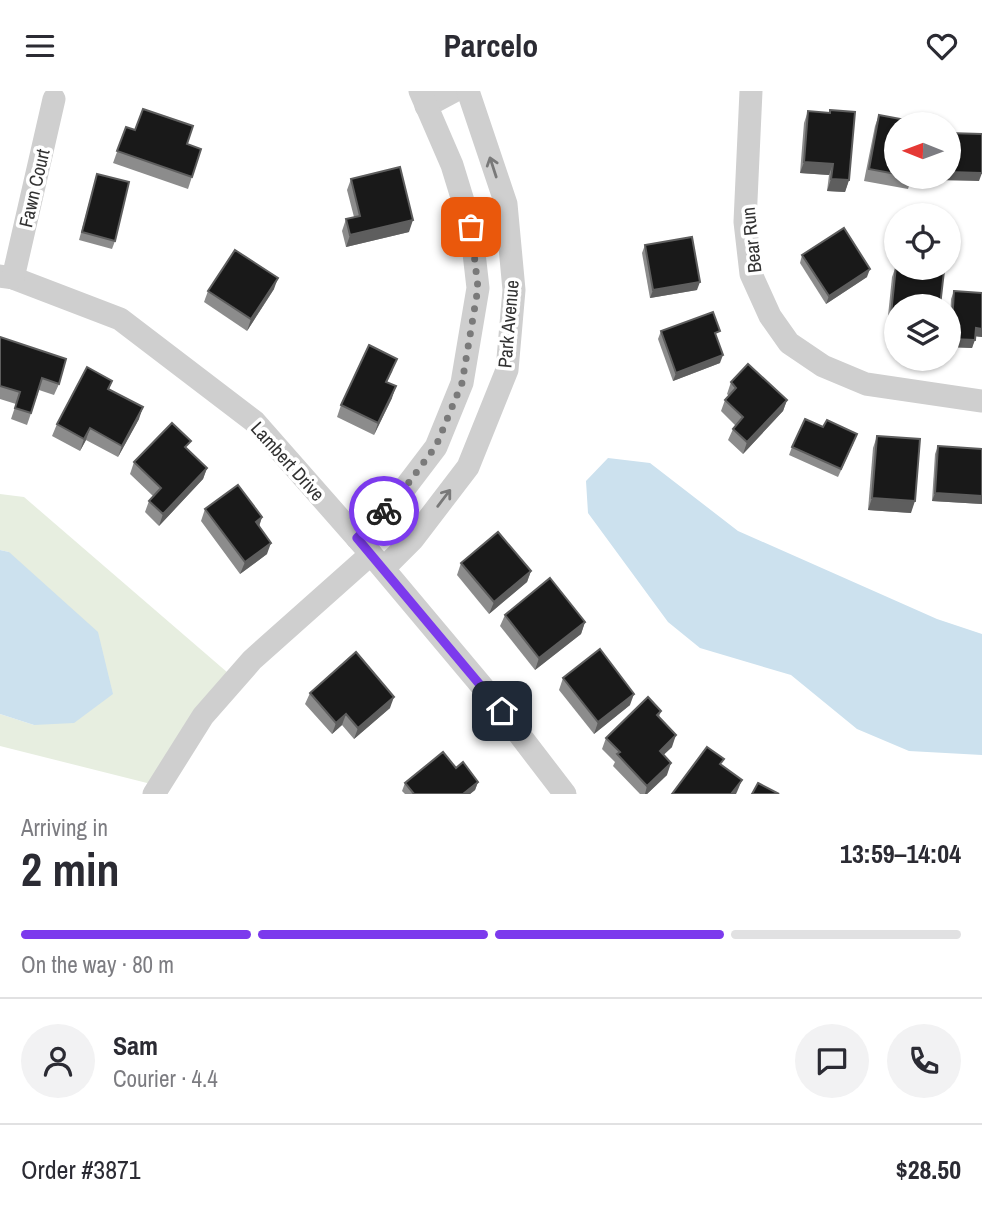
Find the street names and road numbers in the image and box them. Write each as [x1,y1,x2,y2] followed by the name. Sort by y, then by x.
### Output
[12,146,56,230] street label: Fawn Court
[735,206,767,274] street label: Bear Run
[491,279,525,369] street label: Park Avenue
[245,416,331,506] street label: Lambert Drive

